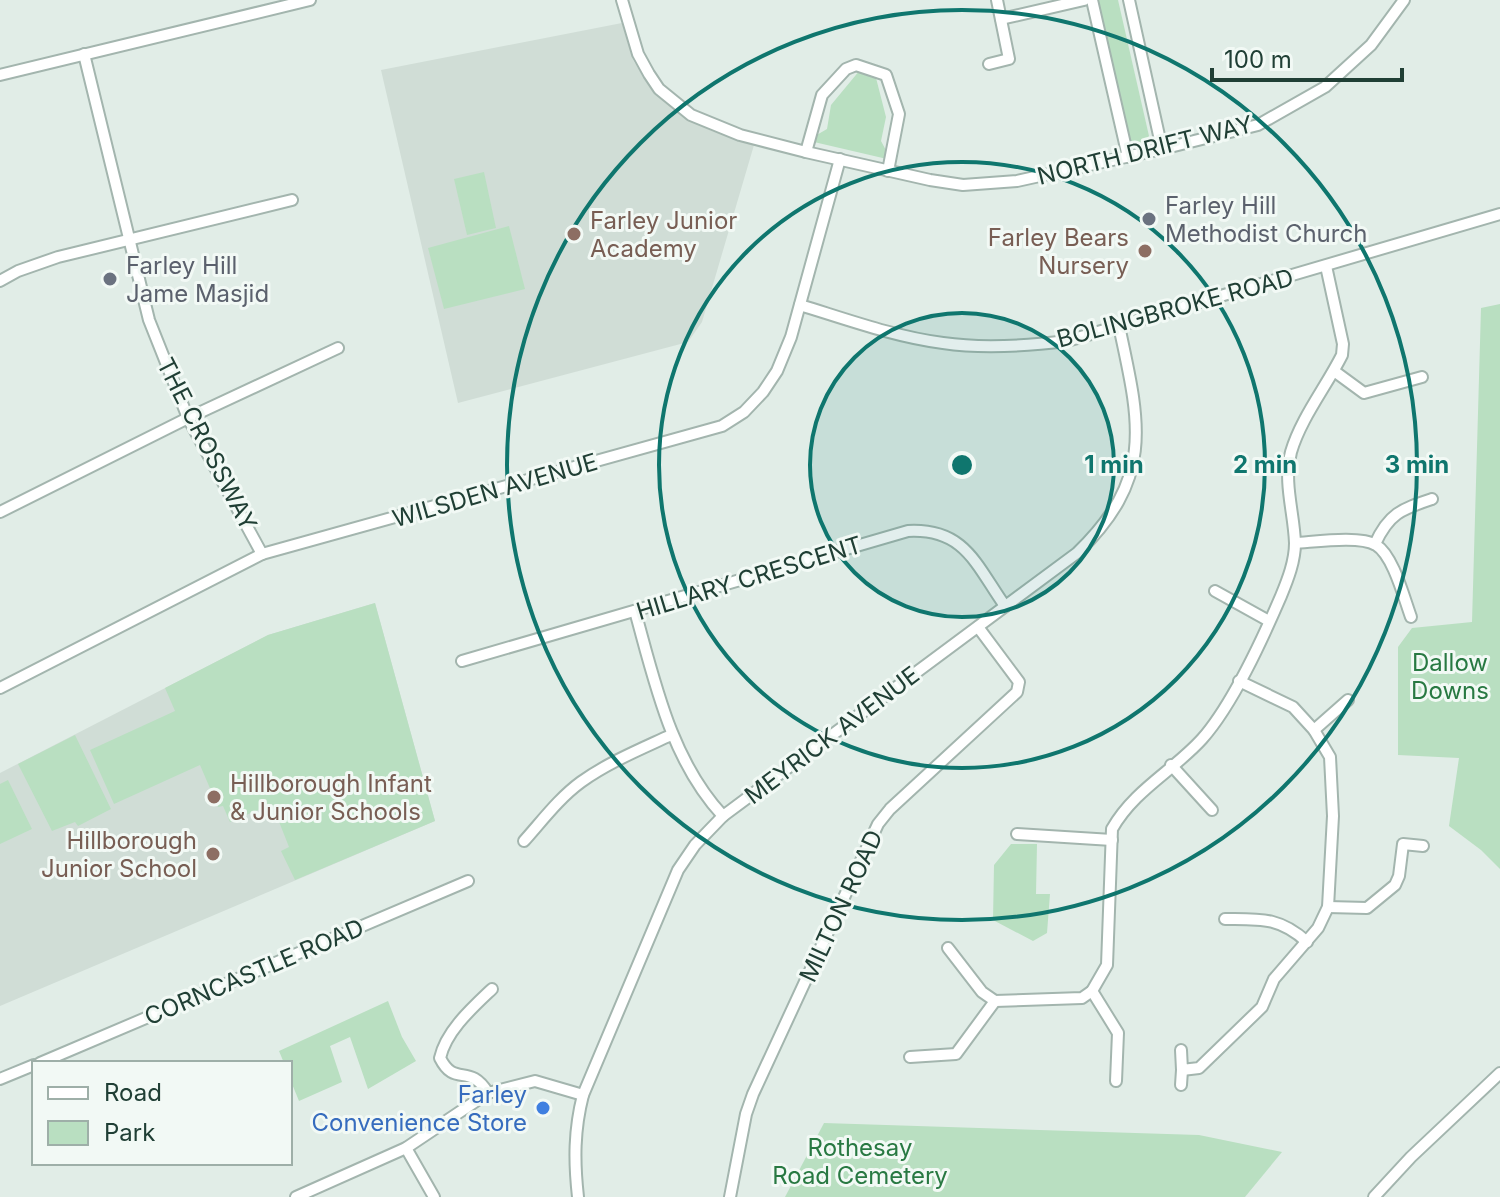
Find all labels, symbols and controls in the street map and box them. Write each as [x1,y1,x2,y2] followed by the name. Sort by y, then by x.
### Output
[1212,32,1402,82] scale bar
[1224,45,1292,74] text: 100 m
[1034,109,1256,191] street label: NORTH DRIFT WAY
[1165,191,1367,248] place label: Farley Hill Methodist Church
[590,206,737,263] place label: Farley Junior Academy
[1140,210,1158,228] marker: Farley Hill Methodist Church
[988,223,1129,280] place label: Farley Bears Nursery
[565,225,583,243] marker: Farley Junior Academy
[1136,242,1154,260] marker: Farley Bears Nursery
[126,251,269,308] place label: Farley Hill Jame Masjid
[1054,262,1296,354] street label: BOLINGBROKE ROAD
[101,270,119,288] marker: Farley Hill Jame Masjid
[151,353,263,535] street label: THE CROSSWAY
[389,447,601,533] street label: WILSDEN AVENUE
[1084,450,1144,479] text: 1 min
[1233,450,1297,479] text: 2 min
[1385,450,1449,479] text: 3 min
[948,451,976,479] centre of rings
[633,530,865,626] street label: HILLARY CRESCENT
[1411,648,1489,705] park label: Dallow Downs
[739,660,925,810] street label: MEYRICK AVENUE
[230,769,432,826] place label: Hillborough Infant & Junior Schools
[205,788,223,806] marker: Hillborough Infant & Junior Schools
[793,825,889,987] street label: MILTON ROAD
[41,826,197,883] place label: Hillborough Junior School
[204,845,222,863] marker: Hillborough Junior School
[140,913,368,1031] street label: CORNCASTLE ROAD
[32,1061,292,1165] legend
[104,1078,162,1107] text: Road
[312,1080,527,1137] place label: Farley Convenience Store
[534,1099,552,1117] marker: Farley Convenience Store
[104,1118,155,1147] text: Park
[772,1133,948,1190] park label: Rothesay Road Cemetery

